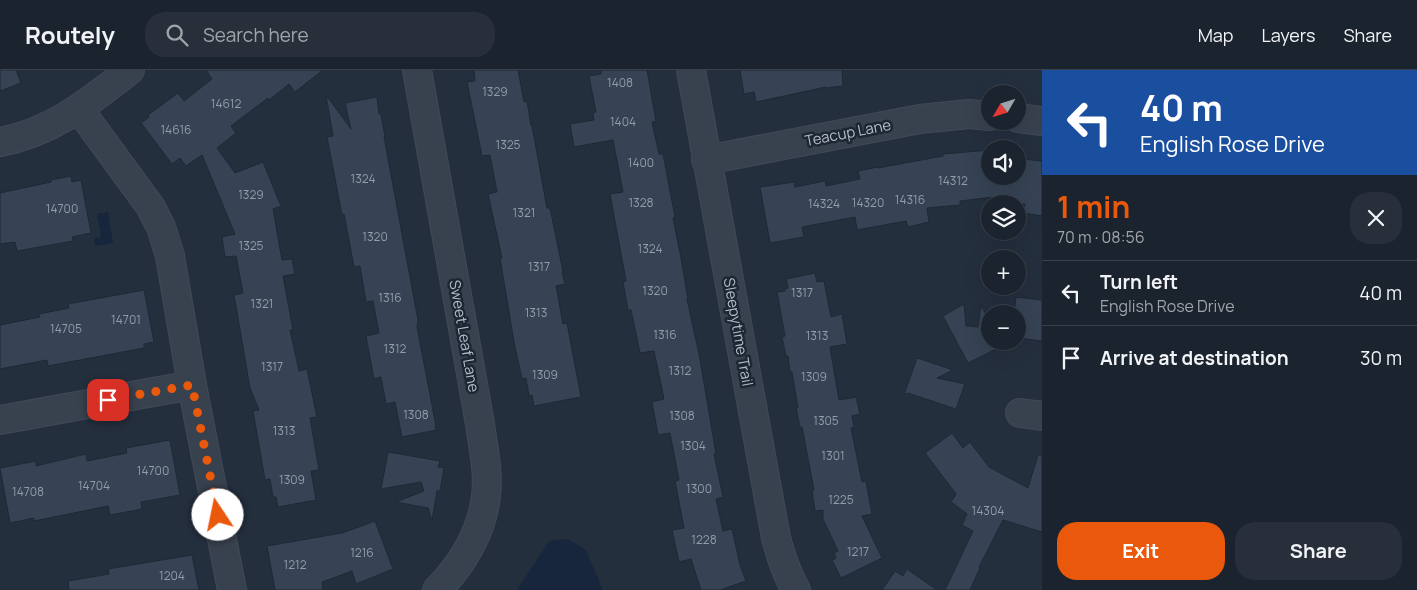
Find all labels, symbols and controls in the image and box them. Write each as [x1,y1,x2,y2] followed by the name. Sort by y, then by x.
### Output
[145,12,495,57] search box
[25,18,115,51] text: Routely
[163,21,191,49] icon: search
[203,22,309,48] text: Search here
[1198,23,1233,47] text: Map
[1261,23,1315,47] text: Layers
[1343,23,1392,47] text: Share
[607,74,633,91] house number: 1408
[482,83,508,100] house number: 1329
[1140,84,1223,132] text: 40 m
[981,85,1026,130] north arrow
[981,85,1026,350] map controls
[1057,90,1122,155] icon: left
[211,95,241,112] house number: 14612
[610,113,636,130] house number: 1404
[803,114,893,151] street label: Teacup Lane
[160,121,192,138] house number: 14616
[1140,129,1325,159] text: English Rose Drive
[495,136,521,153] house number: 1325
[981,140,1026,185] button: sound
[628,154,654,171] house number: 1400
[351,170,376,187] house number: 1324
[938,172,968,189] house number: 14312
[238,186,264,203] house number: 1329
[1057,186,1130,227] text: 1 min
[895,191,925,208] house number: 14316
[1350,192,1402,244] button: close
[628,194,654,211] house number: 1328
[852,194,884,211] house number: 14320
[808,195,840,212] house number: 14324
[981,195,1026,240] button: layers
[46,200,78,217] house number: 14700
[513,204,535,221] house number: 1321
[1057,226,1145,248] text: 70 m · 08:56
[362,228,388,245] house number: 1320
[238,237,264,254] house number: 1325
[638,240,663,257] house number: 1324
[981,250,1026,295] button: +
[528,258,550,275] house number: 1317
[1100,269,1178,295] text: Turn left
[719,276,758,388] street label: Sleepytime Trail
[444,278,485,394] street label: Sweet Leaf Lane
[1057,279,1085,307] icon: left
[1359,280,1402,306] text: 40 m
[642,282,668,299] house number: 1320
[791,284,813,301] house number: 1317
[378,289,402,306] house number: 1316
[251,295,273,312] house number: 1321
[1100,295,1235,317] text: English Rose Drive
[525,304,547,321] house number: 1313
[981,305,1026,350] button: −
[111,311,141,328] house number: 14701
[50,320,82,337] house number: 14705
[653,326,677,343] house number: 1316
[806,327,828,344] house number: 1313
[384,340,407,357] house number: 1312
[1057,344,1085,372] icon: arrive
[1100,345,1289,371] text: Arrive at destination
[1360,345,1402,371] text: 30 m
[261,358,283,375] house number: 1317
[669,362,692,379] house number: 1312
[532,366,558,383] house number: 1309
[801,368,827,385] house number: 1309
[87,379,129,421] pin
[94,386,122,414] icon: arrive
[403,406,429,423] house number: 1308
[669,407,695,424] house number: 1308
[813,412,839,429] house number: 1305
[273,422,295,439] house number: 1313
[680,437,706,454] house number: 1304
[821,447,845,464] house number: 1301
[137,462,169,479] house number: 14700
[279,471,305,488] house number: 1309
[78,477,110,494] house number: 14704
[686,480,712,497] house number: 1300
[12,483,44,500] house number: 14708
[191,488,243,540] position arrow
[828,491,854,508] house number: 1225
[972,502,1004,519] house number: 14304
[1057,522,1225,580] button: Exit
[1235,522,1402,580] button: Share
[691,531,717,548] house number: 1228
[847,543,869,560] house number: 1217
[350,544,374,561] house number: 1216
[283,556,307,573] house number: 1212
[159,567,185,584] house number: 1204

